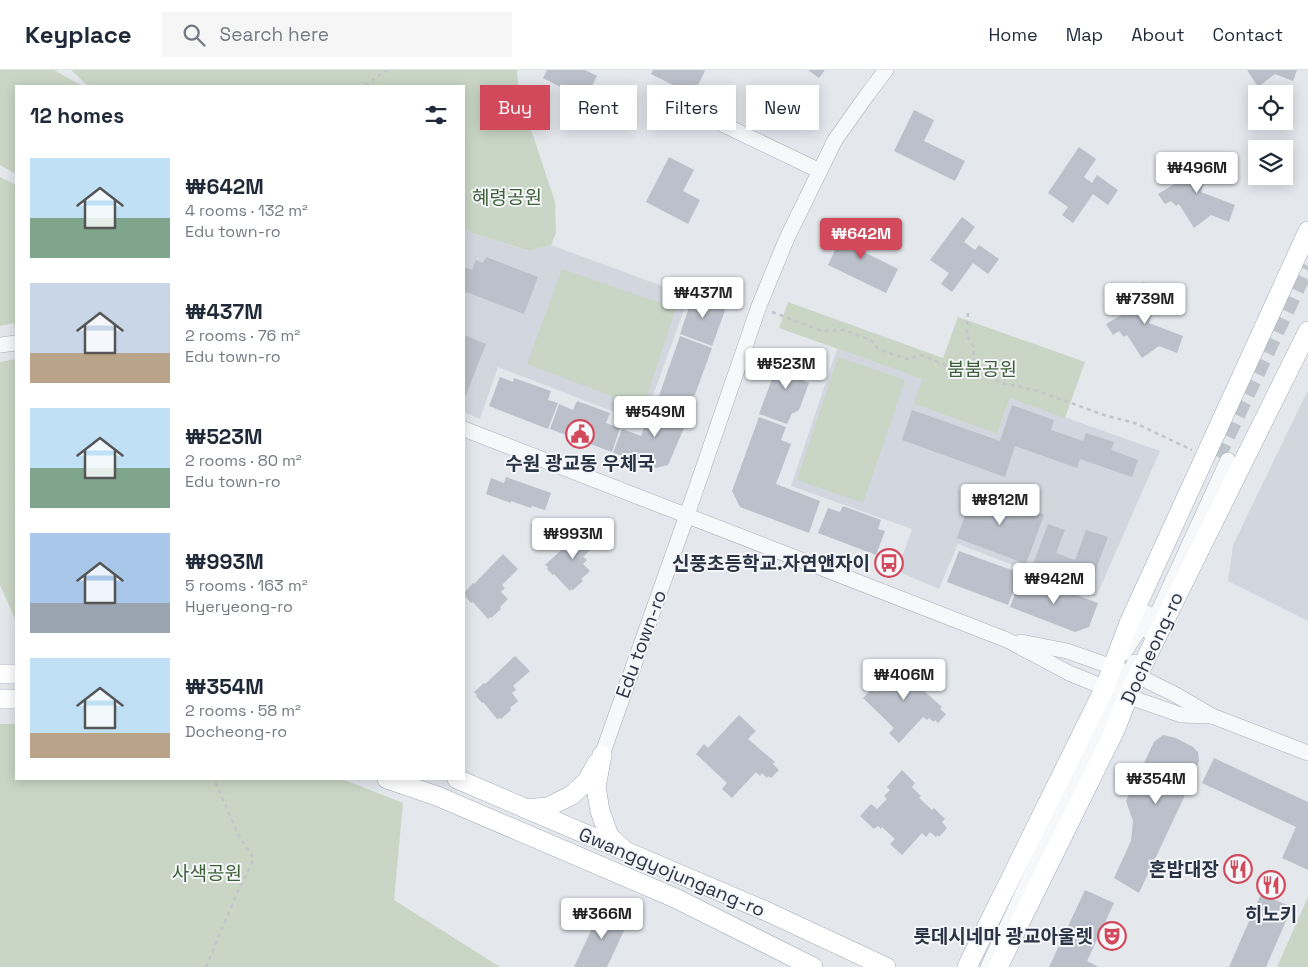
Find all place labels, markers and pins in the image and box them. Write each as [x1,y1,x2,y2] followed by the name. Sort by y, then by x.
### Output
[1162,152,1232,194] pin: ₩496M
[826,218,896,260] pin: ₩642M
[668,276,738,319] pin: ₩437M
[1110,282,1180,325] pin: ₩739M
[751,348,821,390] pin: ₩523M
[620,396,690,438] pin: ₩549M
[565,419,595,449] public building icon: 수원 광교동 우체국
[505,451,655,476] place label: 수원 광교동 우체국
[965,484,1035,526] pin: ₩812M
[538,518,608,560] pin: ₩993M
[874,548,904,578] bus stop icon: 신풍초등학교.자연앤자이
[672,551,870,576] place label: 신풍초등학교.자연앤자이
[1019,562,1089,605] pin: ₩942M
[869,658,939,701] pin: ₩406M
[1121,762,1191,805] pin: ₩354M
[1223,854,1253,884] restaurant icon: 혼밥대장
[1149,857,1219,882] place label: 혼밥대장
[1256,870,1286,900] restaurant icon: 히노키
[567,898,637,940] pin: ₩366M
[1245,902,1297,927] place label: 히노키
[1097,921,1127,951] theatre icon: 롯데시네마 광교아울렛
[913,924,1093,949] place label: 롯데시네마 광교아울렛

